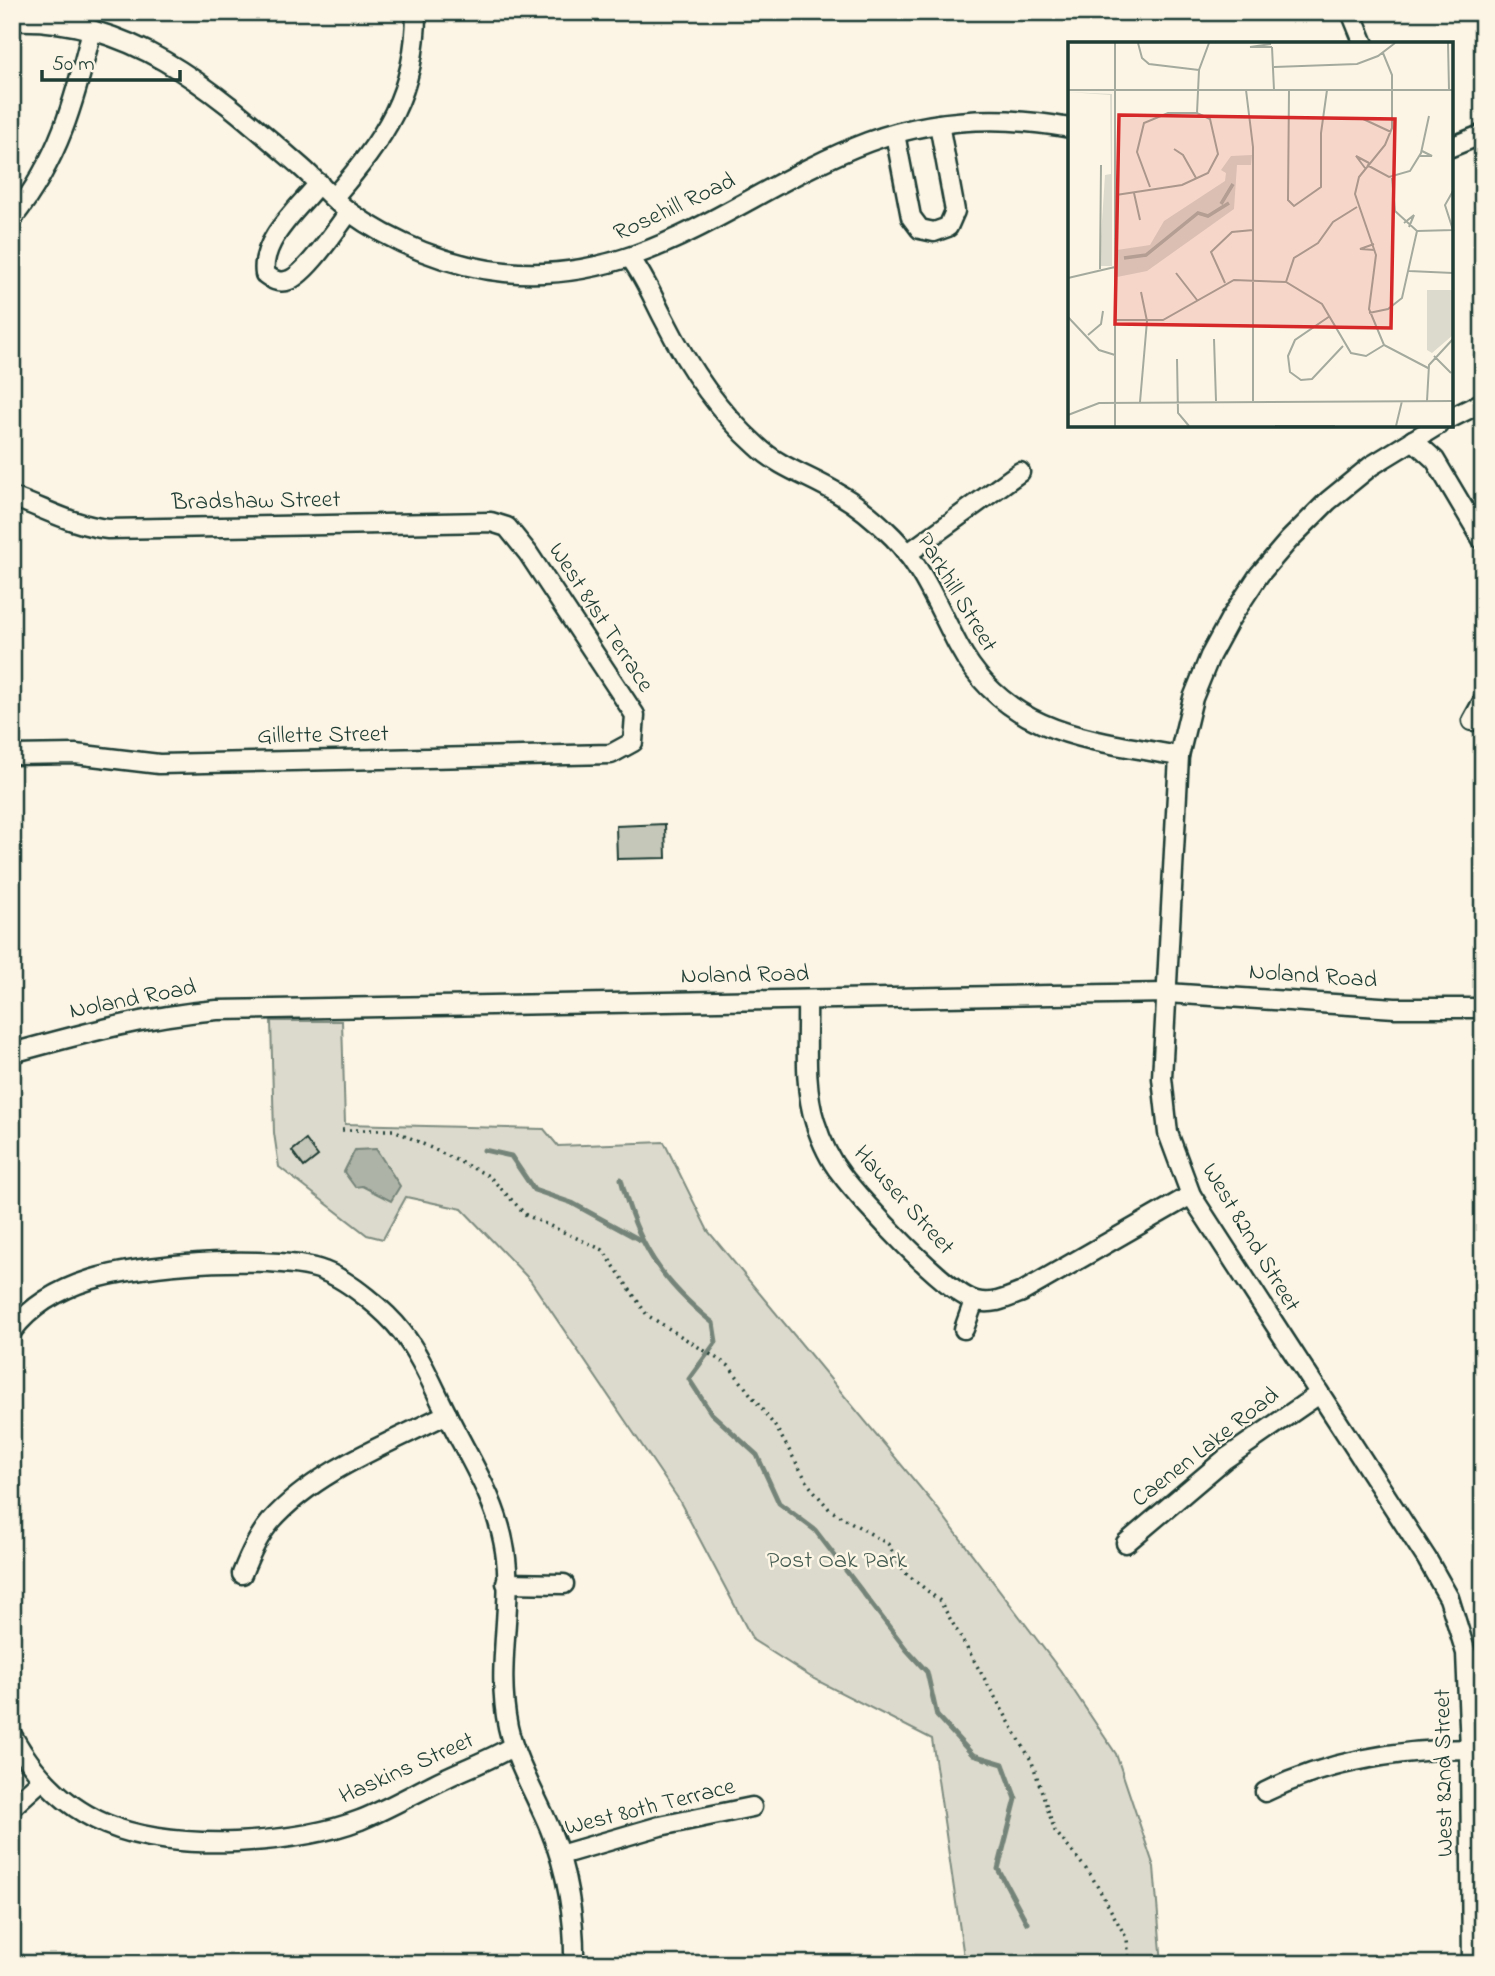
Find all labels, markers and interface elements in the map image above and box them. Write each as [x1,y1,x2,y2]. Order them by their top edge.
scale bar [42,38,180,82]
inset map [1068,42,1453,427]
text: 50 m [52,50,95,80]
street label: Rosehill Road [608,164,742,251]
street label: Bradshaw Street [170,483,341,521]
street label: Parkhill Street [907,527,1005,659]
street label: West 81st Terrace [538,536,662,700]
street label: Gillette Street [257,717,389,755]
street label: Noland Road [1248,955,1379,999]
street label: Noland Road [680,957,810,995]
street label: Noland Road [67,970,200,1029]
street label: Hauser Street [844,1138,962,1264]
street label: West 82nd Street [1192,1157,1308,1319]
street label: Caenen Lake Road [1125,1379,1288,1517]
park label: Post Oak Park [767,1544,907,1579]
street label: West 82nd Street [1426,1689,1464,1857]
street label: Haskins Street [334,1724,480,1814]
street label: West 80th Terrace [561,1770,739,1846]

